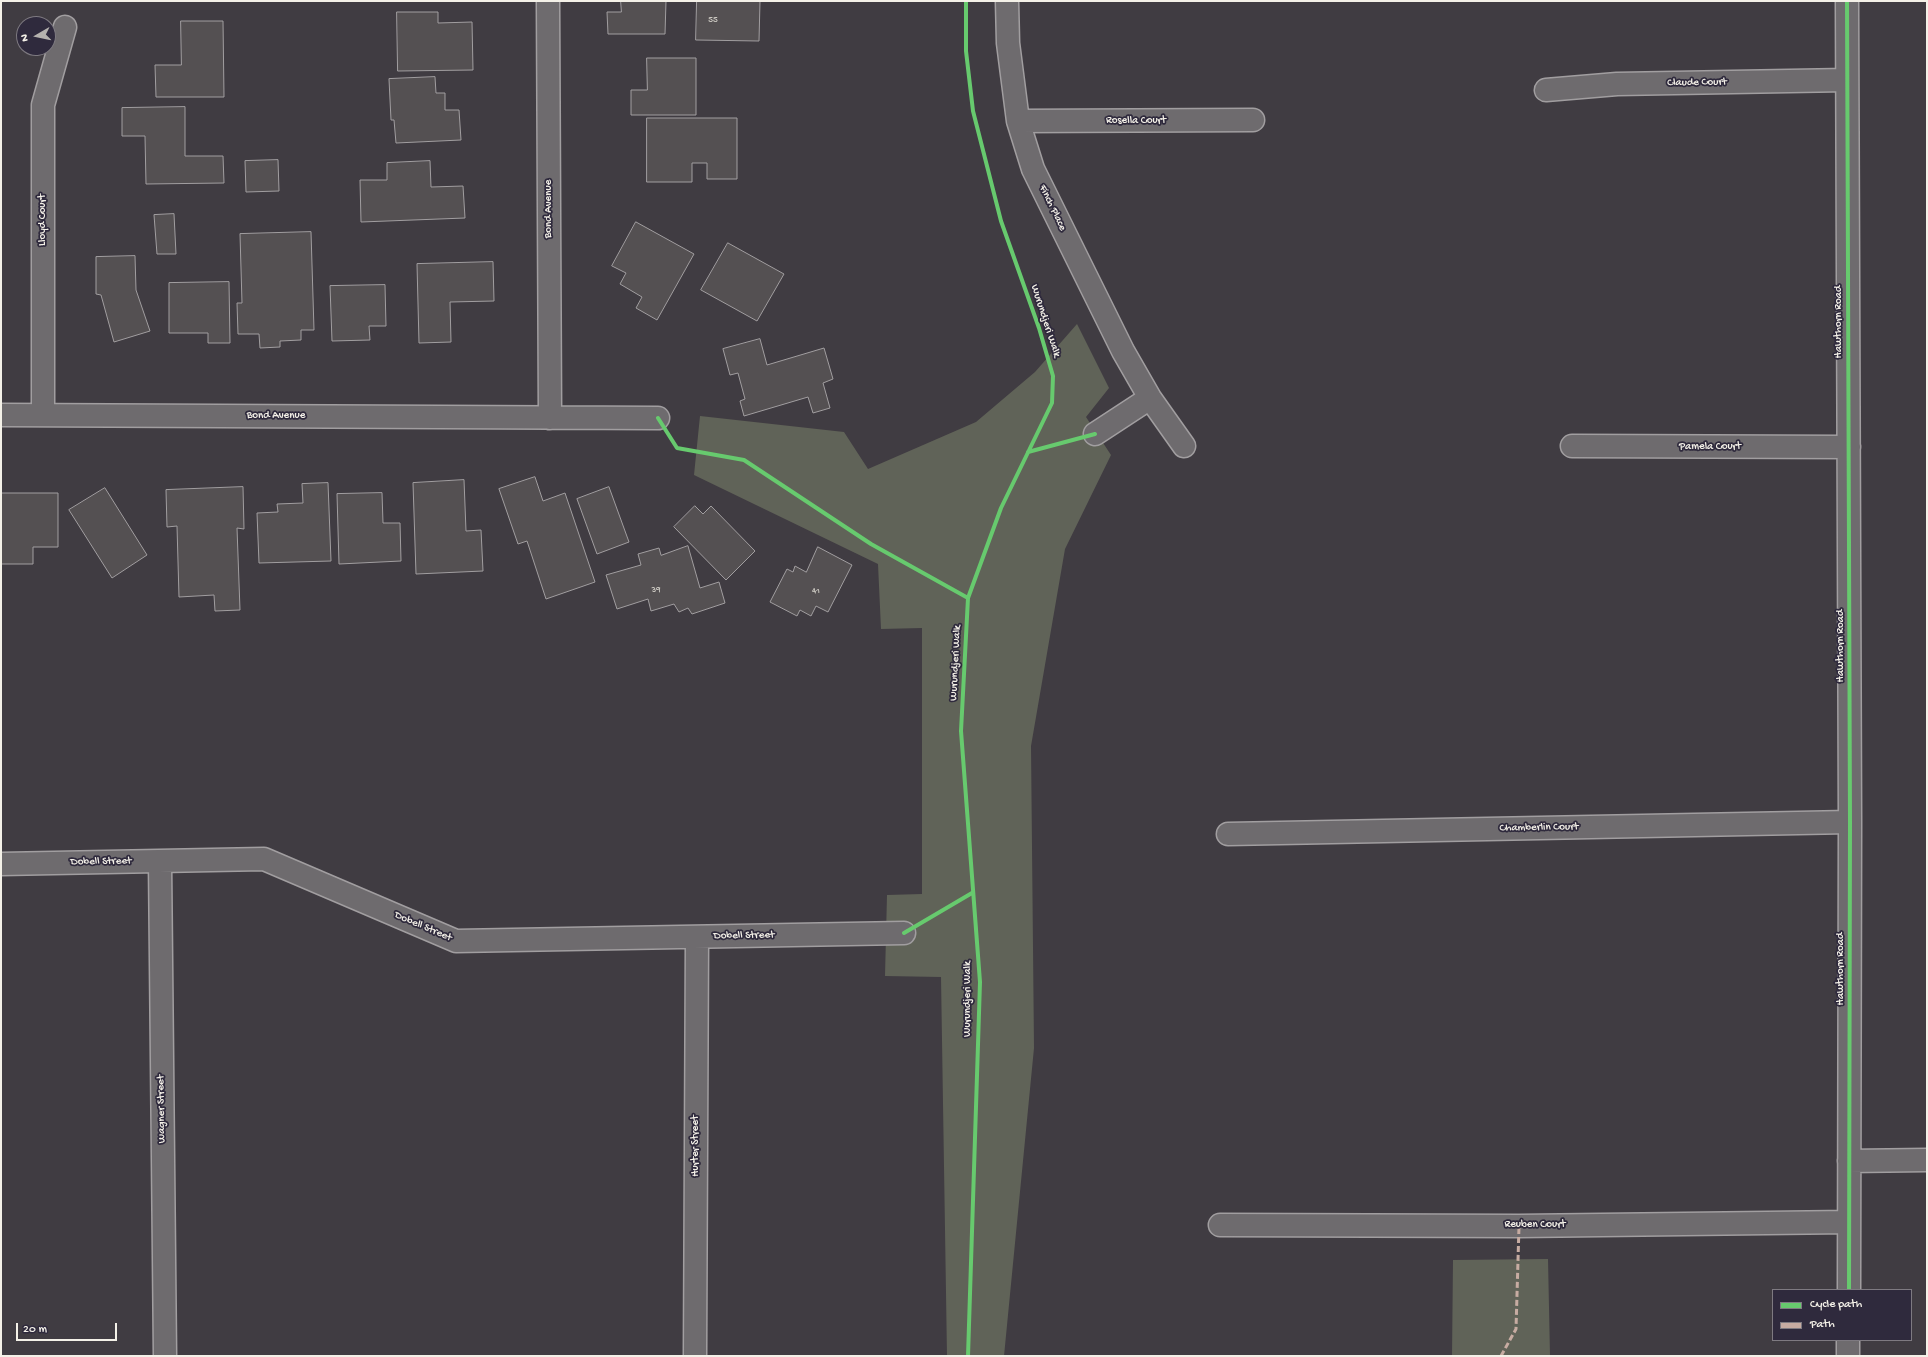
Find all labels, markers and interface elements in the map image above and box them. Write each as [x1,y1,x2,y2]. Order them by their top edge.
north arrow [16,16,56,56]
house number: 55 [708,16,718,26]
text: N [19,33,32,42]
street label: Claude Court [1667,76,1727,90]
street label: Rosella Court [1106,114,1166,128]
street label: Bond Avenue [542,180,556,238]
street label: Finch Place [1035,183,1069,233]
street label: Lloyd Court [36,194,50,246]
street label: Wurundjeri Walk [1027,283,1063,359]
street label: Hawthorn Road [1832,286,1846,358]
street label: Bond Avenue [247,409,305,423]
street label: Pamela Court [1679,440,1741,454]
house number: 39 [651,586,661,596]
house number: 41 [812,587,820,597]
street label: Hawthorn Road [1834,610,1848,682]
street label: Wurundjeri Walk [947,625,965,701]
street label: Chamberlin Court [1499,821,1579,835]
street label: Dobell Street [70,855,132,869]
street label: Dobell Street [392,909,454,945]
street label: Dobell Street [713,929,775,943]
street label: Hawthorn Road [1834,933,1848,1005]
street label: Wurundjeri Walk [961,961,975,1037]
street label: Wagner Street [155,1075,169,1143]
street label: Hurter Street [689,1115,703,1177]
street label: Reuben Court [1504,1218,1566,1232]
legend [1772,1289,1912,1341]
text: Cycle path [1810,1298,1862,1312]
scale bar [18,1315,119,1341]
text: Path [1810,1318,1835,1332]
text: 20 m [23,1323,47,1337]

